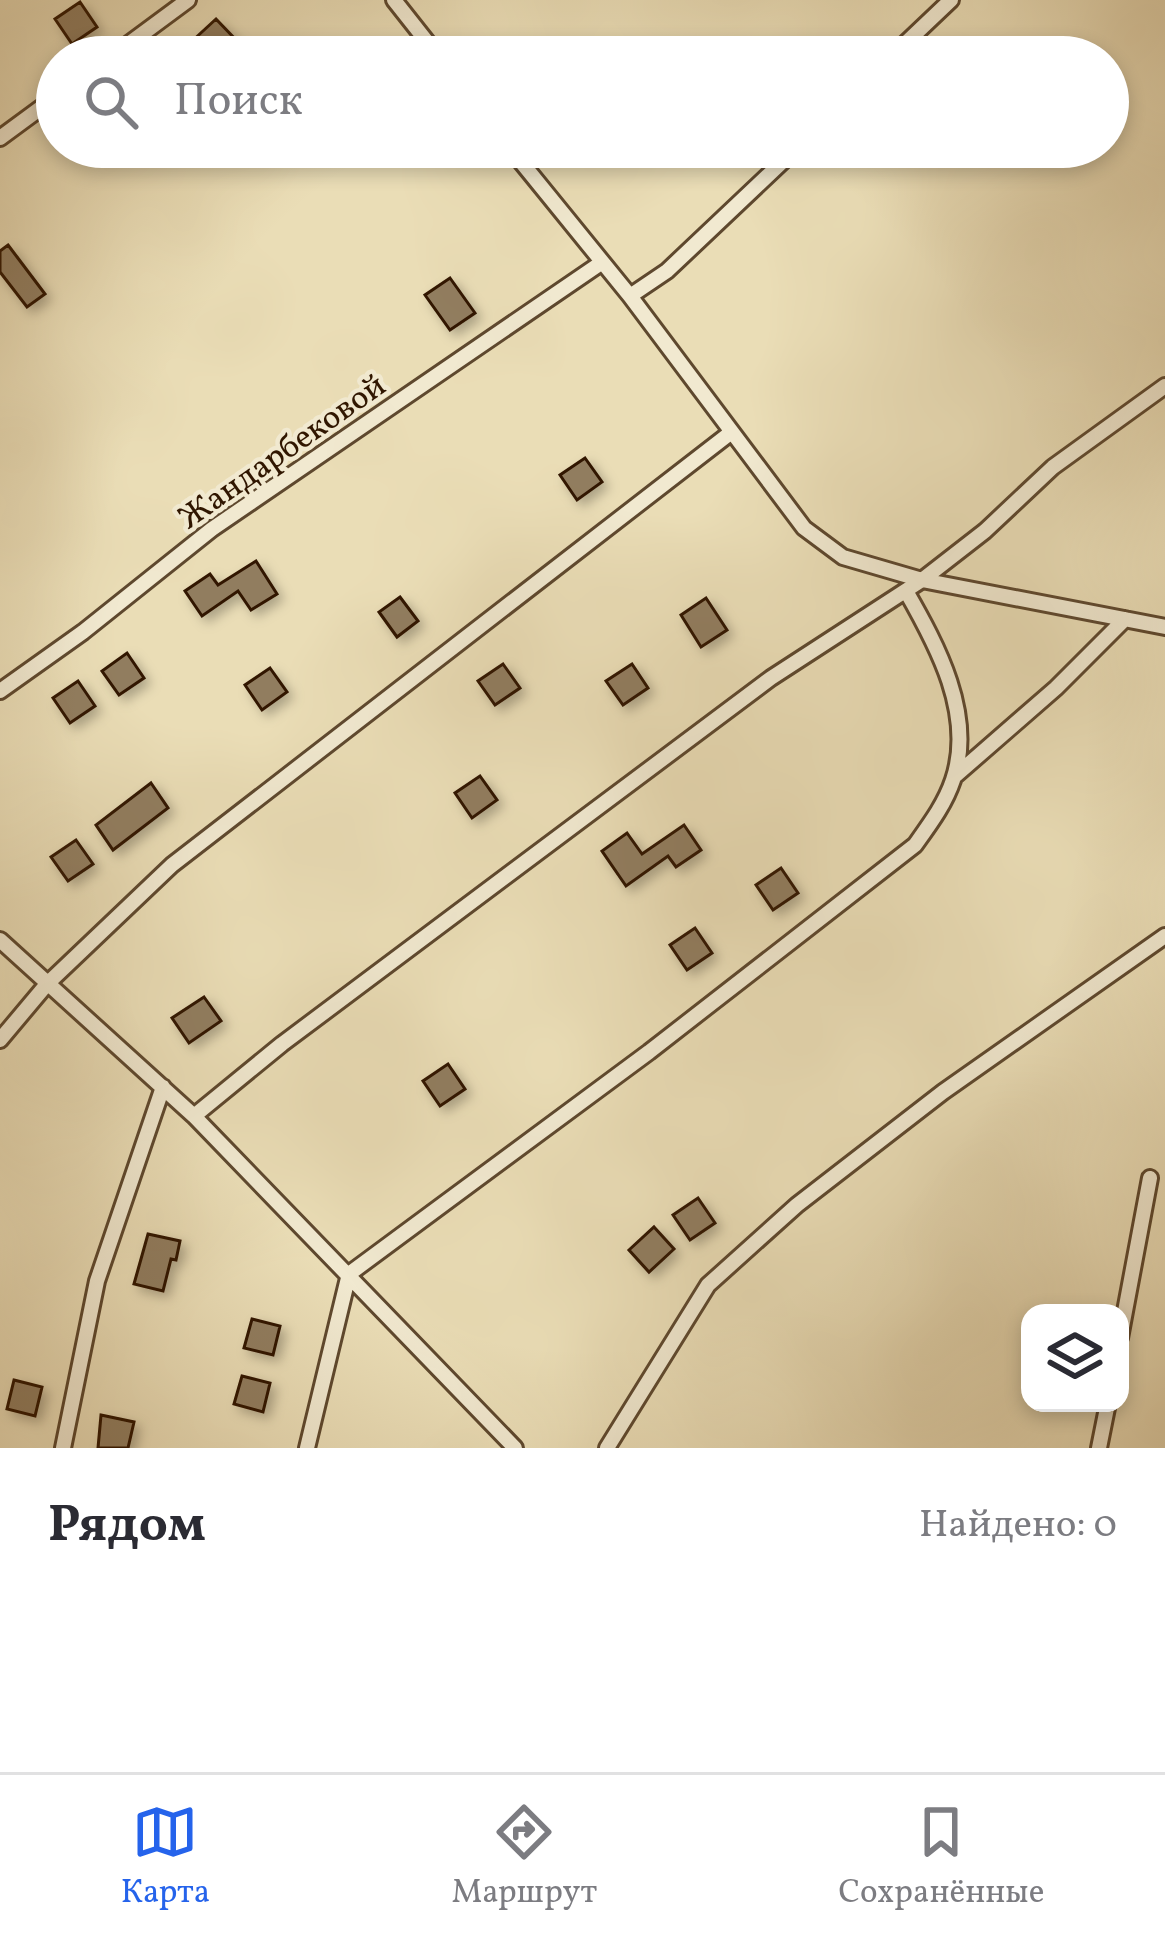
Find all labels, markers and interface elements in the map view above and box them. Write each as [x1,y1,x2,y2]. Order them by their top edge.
search box [36,36,1129,168]
icon: search [78,69,144,135]
text: Поиск [174,71,303,134]
street label: Жандарбековой [170,365,396,542]
map controls [1021,1304,1129,1412]
button: layers [1021,1304,1129,1412]
text: Рядом [48,1491,206,1562]
text: Найдено: 0 [919,1499,1117,1553]
tab: Карта [121,1799,210,1917]
tab: Маршрут [452,1799,597,1917]
tab: Сохранённые [838,1799,1044,1917]

